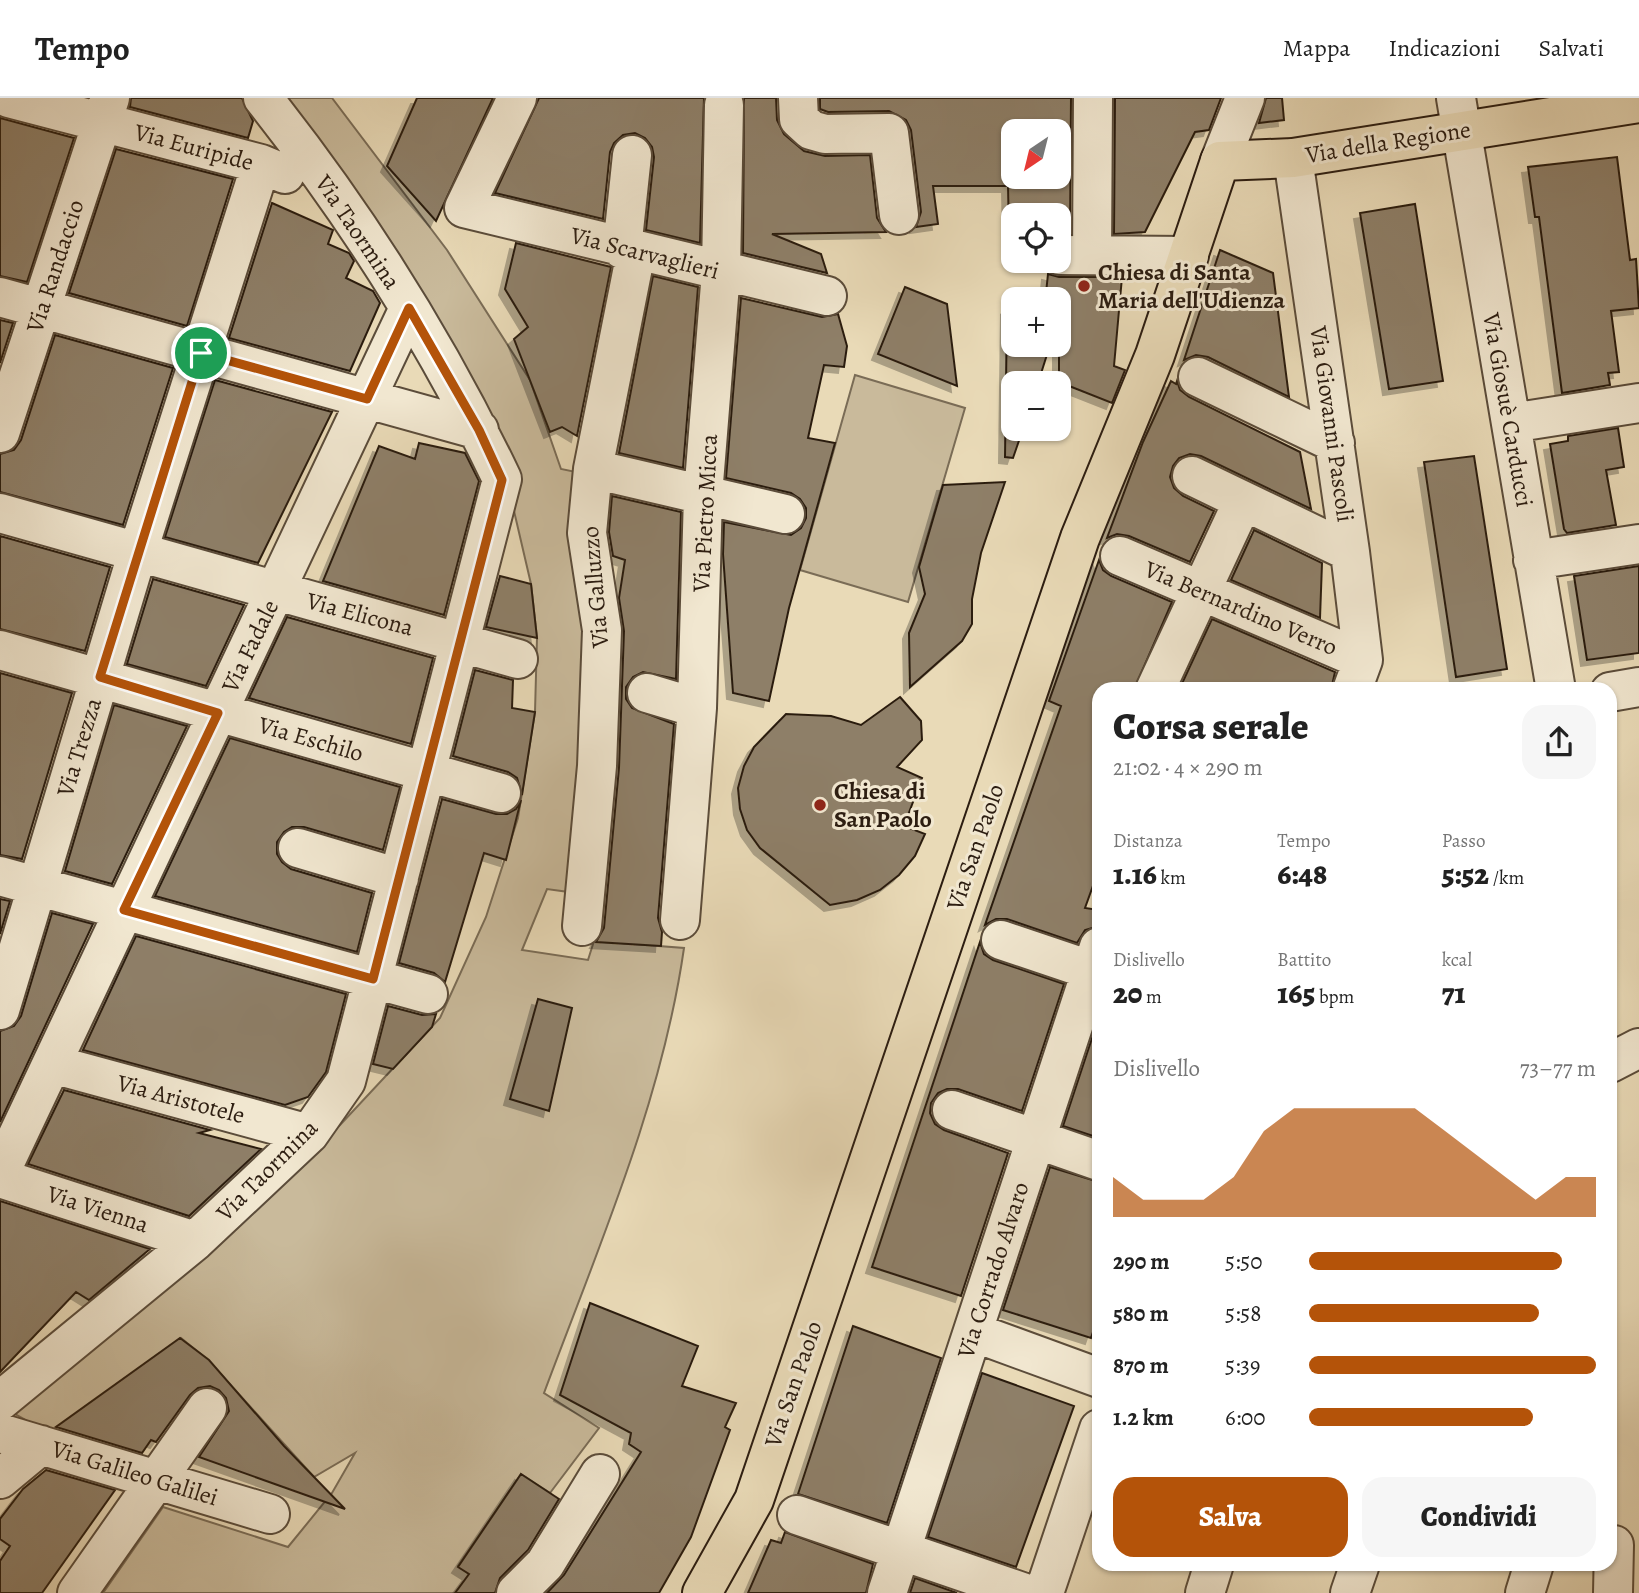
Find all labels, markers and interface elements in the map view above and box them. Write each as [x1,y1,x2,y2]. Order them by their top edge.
text: Tempo [35,26,130,71]
text: Mappa [1283,32,1351,64]
text: Indicazioni [1389,32,1501,64]
text: Salvati [1539,32,1604,64]
street label: Via della Regione [1302,113,1473,171]
street label: Via Euripide [130,115,257,178]
north arrow [1001,119,1071,189]
map controls [1001,119,1071,441]
street label: Via Taormina [307,168,409,296]
street label: Via Randaccio [18,196,92,337]
button: locate [1001,203,1071,273]
street label: Via Scarvaglieri [566,219,723,287]
place label: Chiesa di Santa Maria dell'Udienza [1098,256,1286,316]
marker: Chiesa di Santa Maria dell'Udienza [1076,278,1092,294]
button: + [1001,287,1071,357]
street label: Via Giosuè Carducci [1475,309,1541,510]
pin [171,323,231,383]
street label: Via Giovanni Pascoli [1302,323,1362,524]
icon: arrive [182,334,220,372]
button: − [1001,371,1071,441]
street label: Via Pietro Micca [685,432,725,594]
street label: Via Galluzzo [574,525,616,650]
street label: Via Bernardino Verro [1139,552,1343,663]
street label: Via Elicona [302,584,418,644]
street label: Via Fadale [213,594,286,699]
street label: Via Trezza [49,693,109,801]
text: Corsa serale [1113,700,1309,752]
button: share [1522,705,1596,779]
street label: Via Eschilo [254,708,367,769]
text: 21:02 · 4 × 290 m [1113,752,1263,783]
place label: Chiesa di San Paolo [834,775,932,835]
street label: Via San Paolo [938,780,1012,915]
marker: Chiesa di San Paolo [812,797,828,813]
text: Distanza [1113,828,1182,854]
text: Tempo [1277,828,1330,854]
text: Passo [1442,828,1485,854]
text: 1.16 [1113,854,1157,894]
text: 6:48 [1277,854,1327,894]
text: 5:52 [1442,854,1489,894]
text: km [1157,865,1186,891]
text: /km [1489,865,1524,891]
text: Dislivello [1113,947,1185,973]
text: Battito [1277,947,1331,973]
text: kcal [1442,947,1472,973]
text: 20 [1113,973,1142,1013]
text: 165 [1277,973,1315,1013]
text: 71 [1442,973,1466,1013]
text: m [1142,984,1162,1010]
text: bpm [1315,984,1354,1010]
text: Dislivello [1113,1053,1200,1084]
text: 73–77 m [1520,1053,1596,1084]
street label: Via Aristotele [113,1066,248,1131]
street label: Via Taormina [208,1112,325,1229]
street label: Via Vienna [42,1177,154,1241]
street label: Via Corrado Alvaro [949,1178,1037,1363]
text: 290 m [1113,1246,1170,1277]
text: 5:50 [1225,1246,1263,1277]
text: 580 m [1113,1298,1169,1329]
text: 5:58 [1225,1298,1261,1329]
street label: Via San Paolo [756,1317,830,1452]
text: 870 m [1113,1350,1169,1381]
text: 5:39 [1225,1350,1260,1381]
text: 1.2 km [1113,1402,1174,1433]
text: 6:00 [1225,1402,1266,1433]
street label: Via Galileo Galilei [47,1432,222,1513]
button: Salva [1113,1477,1348,1557]
button: Condividi [1362,1477,1596,1557]

